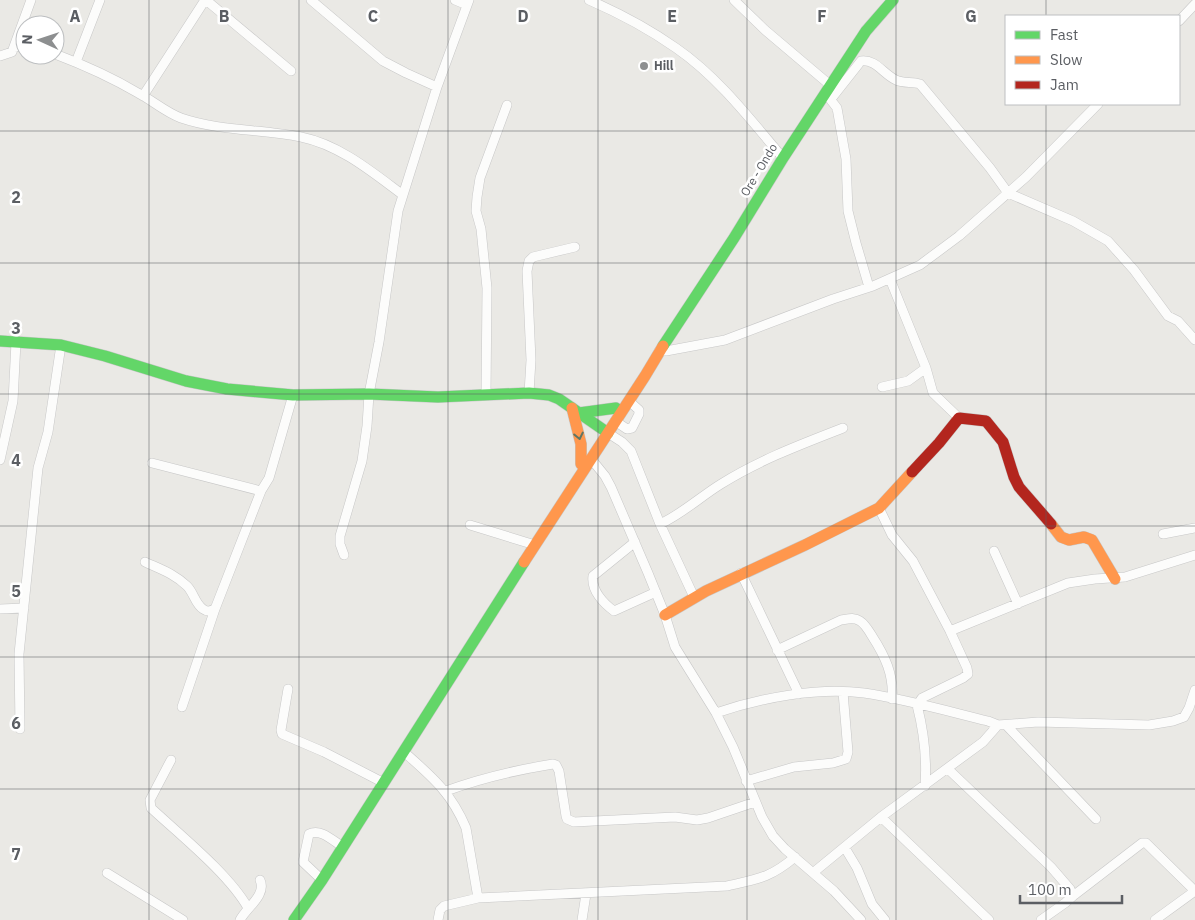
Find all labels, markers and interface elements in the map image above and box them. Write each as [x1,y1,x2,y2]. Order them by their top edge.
text: A [70,6,81,26]
text: B [219,6,230,26]
text: C [368,6,378,26]
text: D [517,6,529,26]
text: E [667,6,677,26]
text: F [817,6,827,26]
text: G [965,6,977,26]
north arrow [15,15,65,65]
legend [1005,15,1180,105]
text: Fast [1050,25,1078,44]
text: N [18,34,36,45]
text: Slow [1050,50,1083,69]
place label: Hill [654,58,674,73]
marker: Hill [638,60,650,72]
text: Jam [1050,75,1079,94]
street label: Ore - Ondo [737,140,780,199]
text: 2 [11,187,21,207]
text: 3 [11,318,21,338]
one-way arrow [573,431,584,440]
text: 4 [11,450,21,470]
text: 5 [11,581,21,601]
text: 6 [11,713,21,733]
text: 7 [11,844,21,864]
scale bar [1020,872,1122,904]
text: 100 m [1028,880,1072,899]

